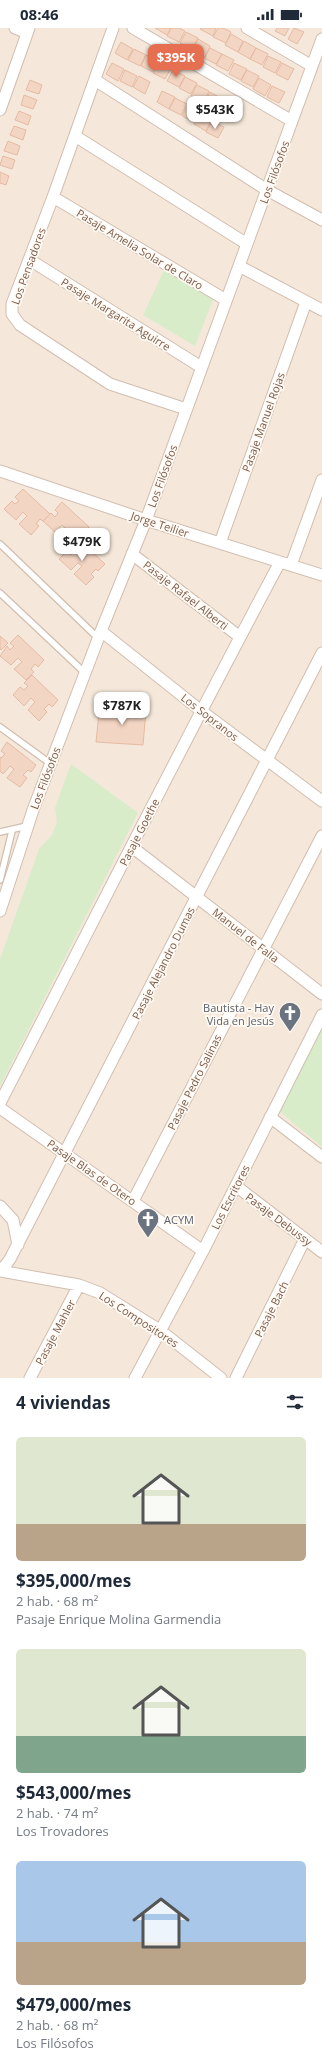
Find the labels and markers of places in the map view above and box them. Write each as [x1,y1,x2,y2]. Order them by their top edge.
pin: $395K [148,44,204,78]
pin: $543K [187,96,243,130]
pin: $479K [54,528,110,562]
pin: $787K [94,692,150,726]
place label: Bautista - Hay Vida en Jesús [203,1000,274,1028]
church icon: Bautista - Hay Vida en Jesús [277,1000,303,1033]
church icon: ACYM [135,1206,161,1239]
place label: ACYM [164,1212,194,1227]

